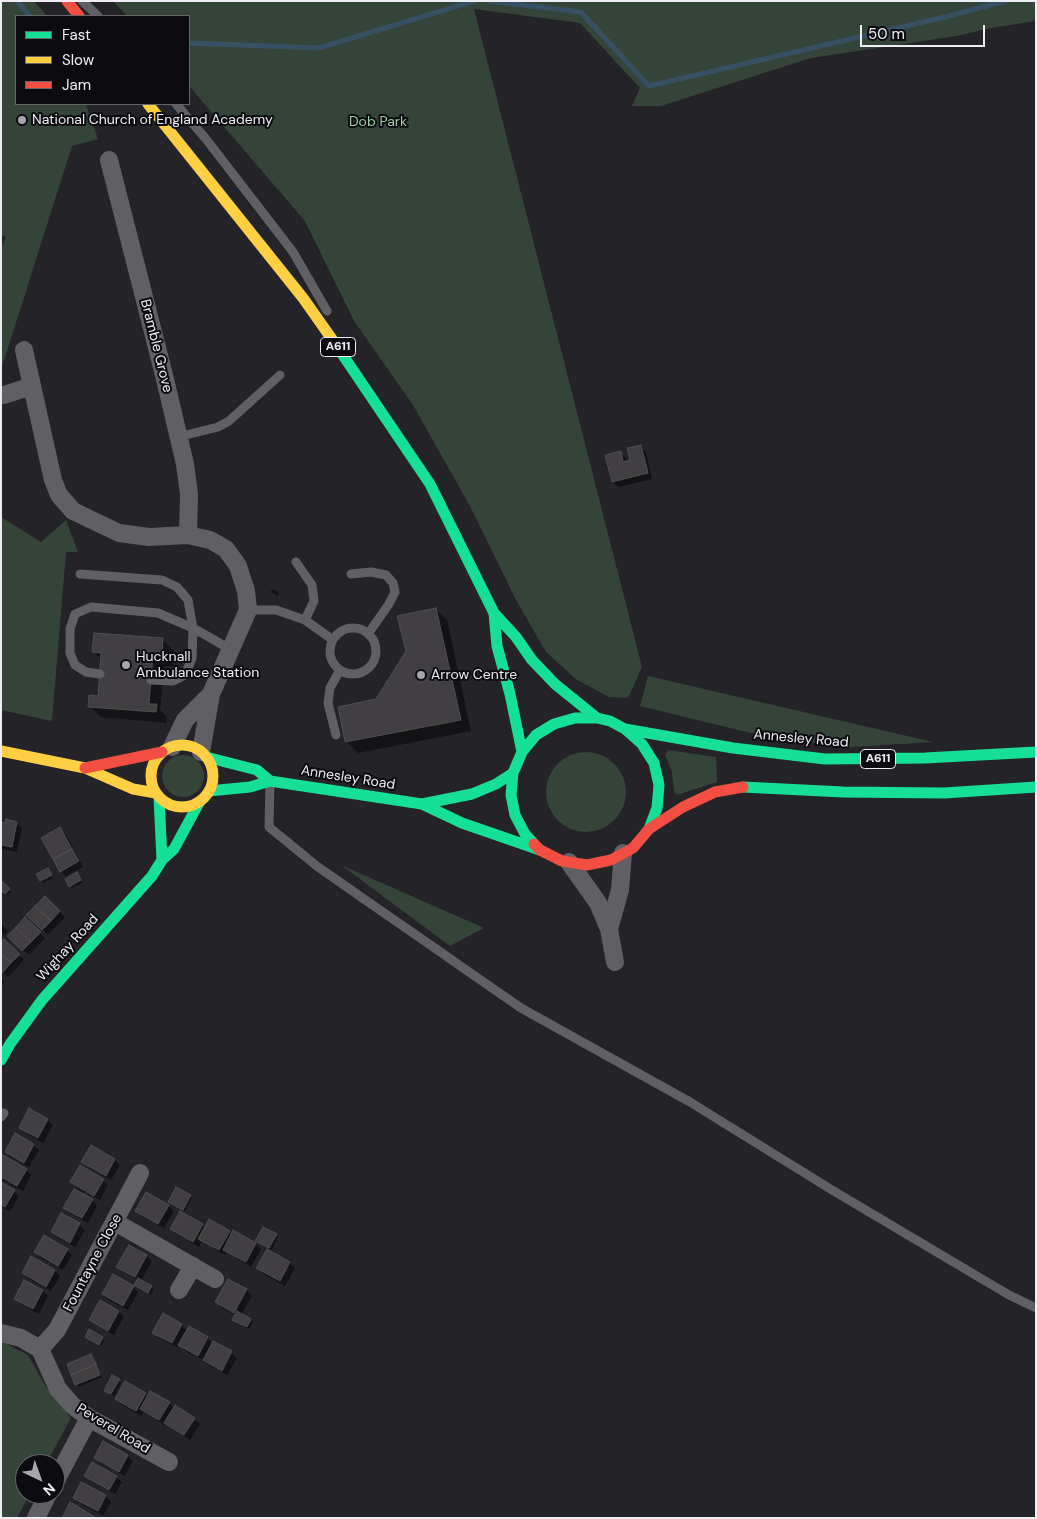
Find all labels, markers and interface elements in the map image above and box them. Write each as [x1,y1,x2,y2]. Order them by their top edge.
legend [15,15,190,105]
scale bar [862,15,987,47]
text: 50 m [868,24,905,44]
text: Fast [62,25,91,45]
text: Slow [62,50,94,70]
text: Jam [62,75,91,95]
place label: National Church of England Academy [32,112,273,128]
marker: National Church of England Academy [16,114,28,126]
park label: Dob Park [349,114,407,130]
street label: Bramble Grove [136,298,176,394]
road number: A611 [320,338,356,357]
place label: Hucknall Ambulance Station [136,649,259,682]
marker: Hucknall Ambulance Station [120,659,132,671]
place label: Arrow Centre [431,667,517,683]
marker: Arrow Centre [415,669,427,681]
street label: Annesley Road [753,726,849,752]
road number: A611 [860,750,896,769]
street label: Annesley Road [300,762,396,794]
street label: Wighay Road [34,911,102,985]
street label: Fountayne Close [60,1211,126,1315]
street label: Peverel Road [73,1401,153,1457]
north arrow [15,1454,65,1504]
text: N [40,1479,59,1500]

